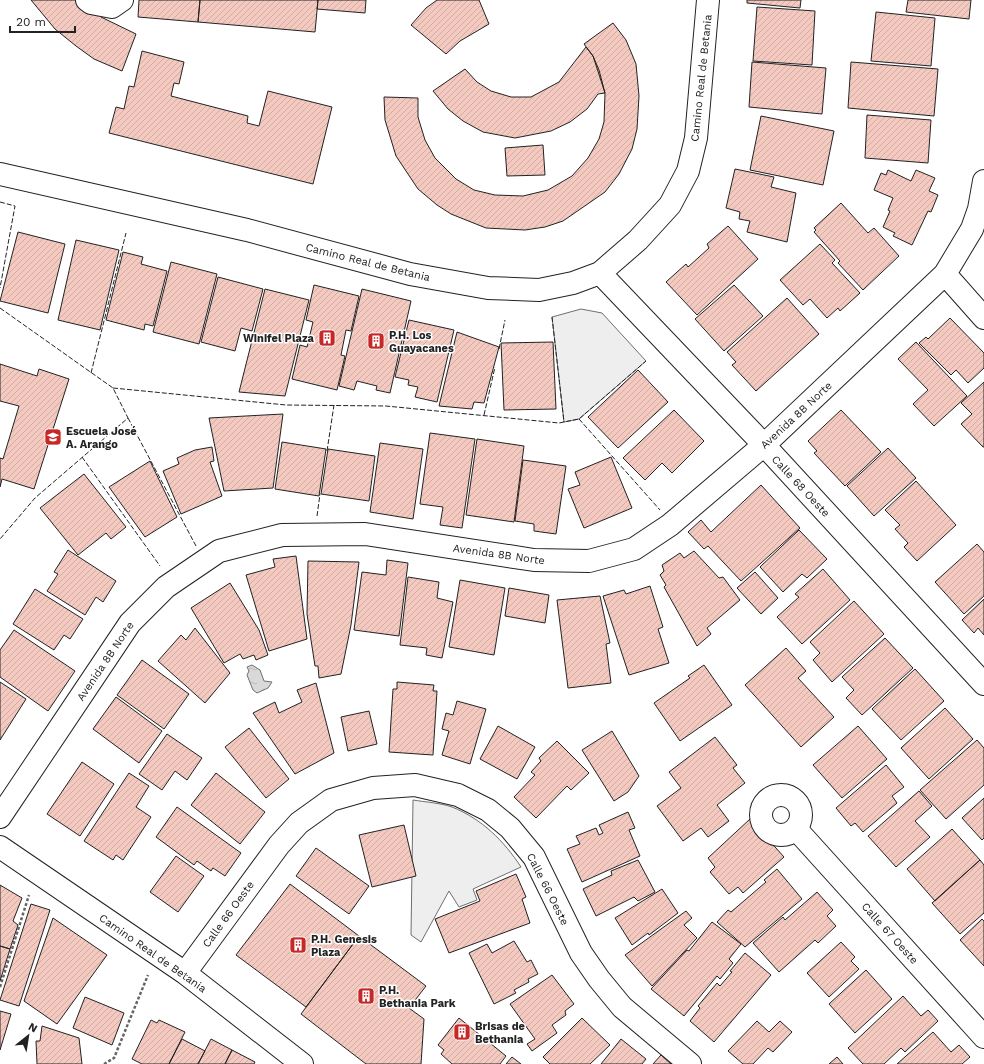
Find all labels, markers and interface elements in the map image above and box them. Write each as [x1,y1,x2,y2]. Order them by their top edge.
scale bar [10,8,75,34]
street label: Camino Real de Betania [688,14,715,142]
text: 20 m [16,15,46,29]
street label: Camino Real de Betania [304,241,432,284]
building icon: Winifel Plaza [317,328,337,348]
place label: P.H. Los Guayacanes [389,329,454,355]
building icon: P.H. Los Guayacanes [366,331,386,351]
place label: Winifel Plaza [243,332,315,345]
street label: Avenida 8B Norte [758,379,835,452]
place label: Escuela José A. Arango [66,425,137,451]
school or university icon: Escuela José A. Arango [43,427,63,447]
street label: Calle 68 Oeste [769,453,832,520]
street label: Avenida 8B Norte [452,542,546,567]
street label: Avenida 8B Norte [74,619,137,703]
street label: Calle 66 Oeste [524,851,571,927]
street label: Calle 66 Oeste [200,878,257,950]
street label: Calle 67 Oeste [859,900,921,967]
street label: Camino Real de Betania [97,911,209,995]
place label: P.H. Genesis Plaza [311,933,377,959]
building icon: P.H. Genesis Plaza [288,935,308,955]
place label: P.H. Bethania Park [379,984,456,1010]
building icon: P.H. Bethania Park [356,986,376,1006]
north arrow [8,1016,48,1056]
text: N [26,1020,40,1035]
place label: Brisas de Bethania [475,1020,525,1046]
building icon: Brisas de Bethania [452,1022,472,1042]

